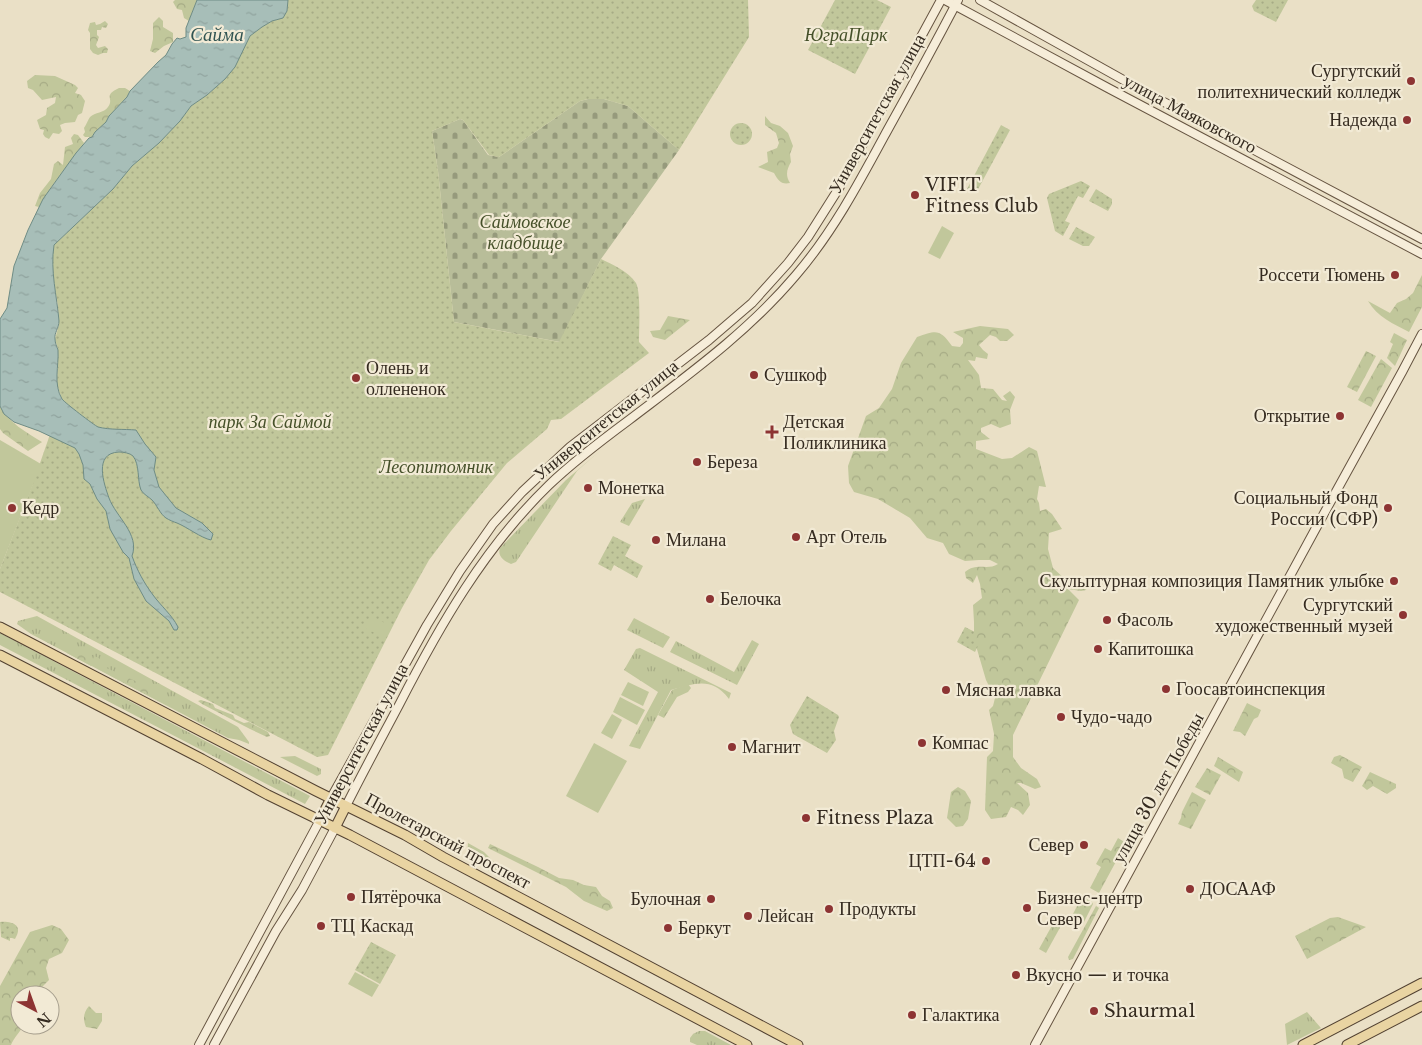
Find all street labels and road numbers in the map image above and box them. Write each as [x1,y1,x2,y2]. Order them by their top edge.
street label: Университетская улица [824,30,930,198]
street label: улица Маяковского [1120,70,1260,158]
street label: Университетская улица [529,355,683,485]
street label: Университетская улица [309,659,413,829]
street label: улица 30 лет Победы [1107,709,1209,867]
street label: Пролетарский проспект [362,788,535,894]

